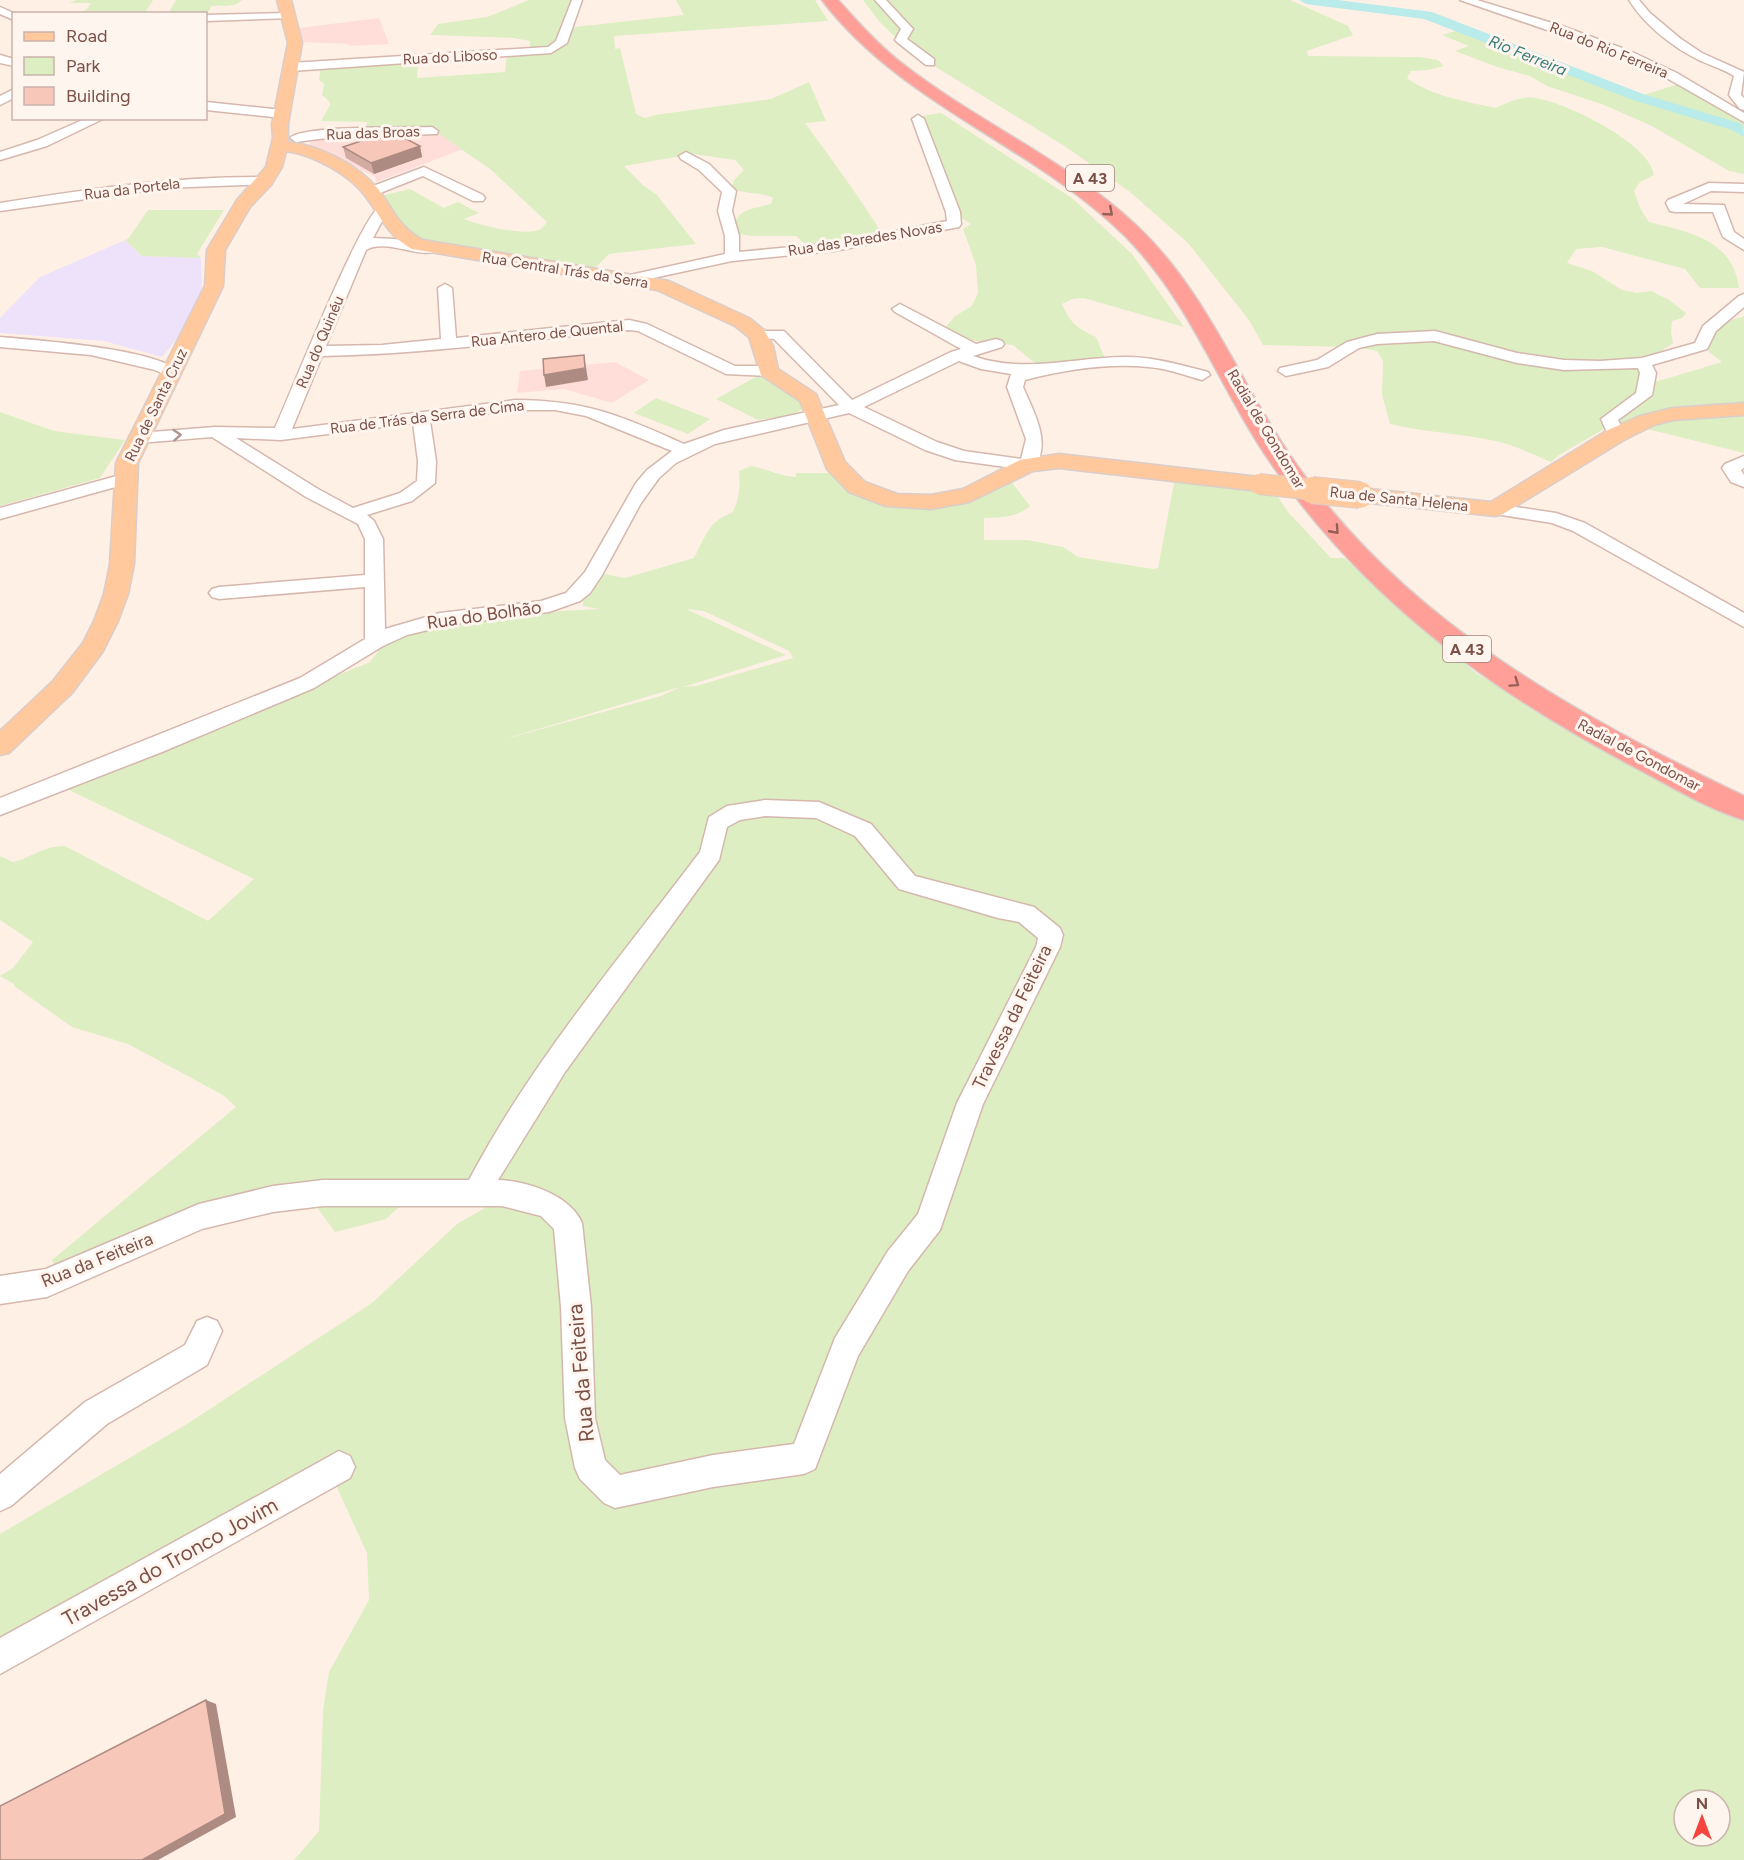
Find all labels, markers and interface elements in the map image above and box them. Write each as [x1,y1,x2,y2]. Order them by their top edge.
legend [12,12,207,120]
street label: Rua do Rio Ferreira [1547,18,1671,82]
text: Road [66,25,107,47]
water label: Rio Ferreira [1486,31,1570,80]
street label: Rua do Liboso [402,46,498,68]
text: Park [66,55,101,77]
text: Building [66,85,131,107]
street label: Rua das Broas [326,122,420,144]
road number: A 43 [1066,165,1114,191]
street label: Rua da Portela [83,174,181,204]
one-way arrow [1102,204,1113,215]
street label: Rua das Paredes Novas [787,218,943,260]
street label: Rua Central Trás da Serra [481,248,649,292]
street label: Rua do Quinéu [292,293,348,391]
street label: Rua Antero de Quental [470,317,624,351]
street label: Rua de Santa Cruz [121,345,191,465]
street label: Radial de Gondomar [1223,366,1309,492]
street label: Rua de Trás da Serra de Cima [329,396,525,438]
one-way arrow [173,428,182,441]
street label: Rua de Santa Helena [1329,483,1469,515]
one-way arrow [1328,524,1339,534]
street label: Rua do Bolhão [425,596,543,634]
road number: A 43 [1443,636,1491,662]
one-way arrow [1509,676,1520,687]
street label: Radial de Gondomar [1575,715,1703,795]
street label: Travessa da Feiteira [968,941,1056,1093]
street label: Rua da Feiteira [38,1228,156,1292]
street label: Rua da Feiteira [562,1303,599,1443]
street label: Travessa do Tronco Jovim [58,1492,282,1631]
north arrow [1672,1788,1732,1848]
text: N [1696,1794,1708,1813]

